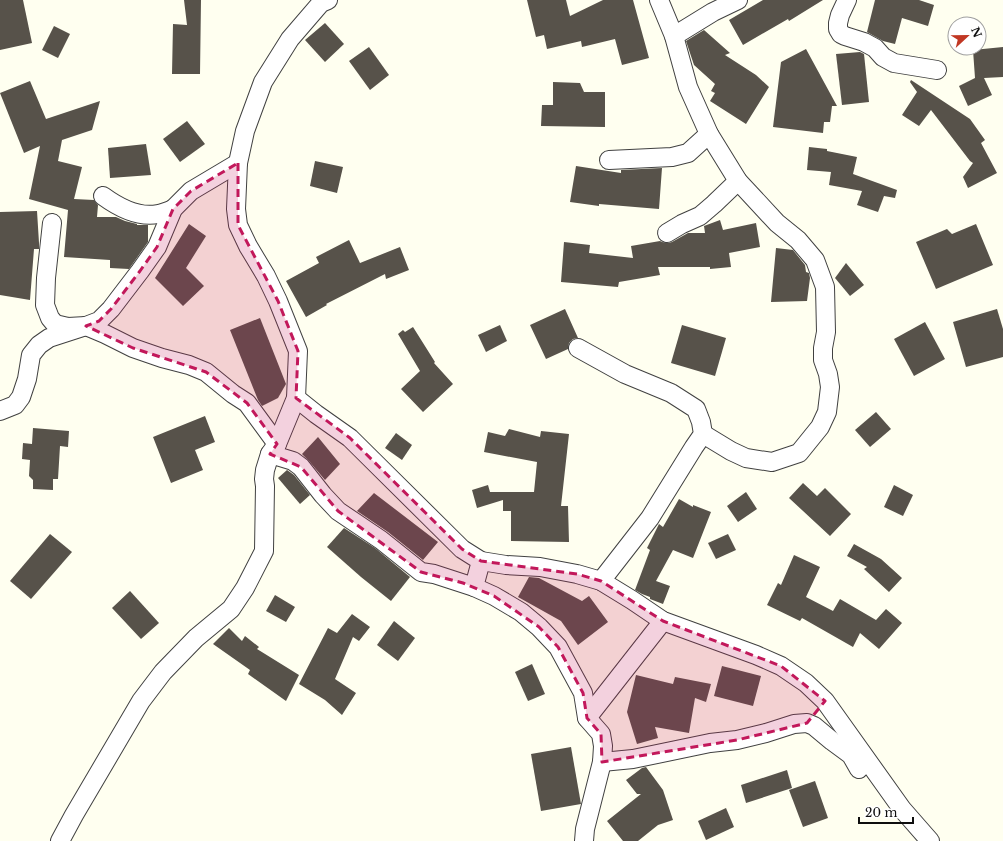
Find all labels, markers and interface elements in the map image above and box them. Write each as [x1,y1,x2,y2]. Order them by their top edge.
north arrow [947,16,987,56]
text: N [968,25,985,40]
scale bar [859,799,913,825]
text: 20 m [865,805,897,820]

